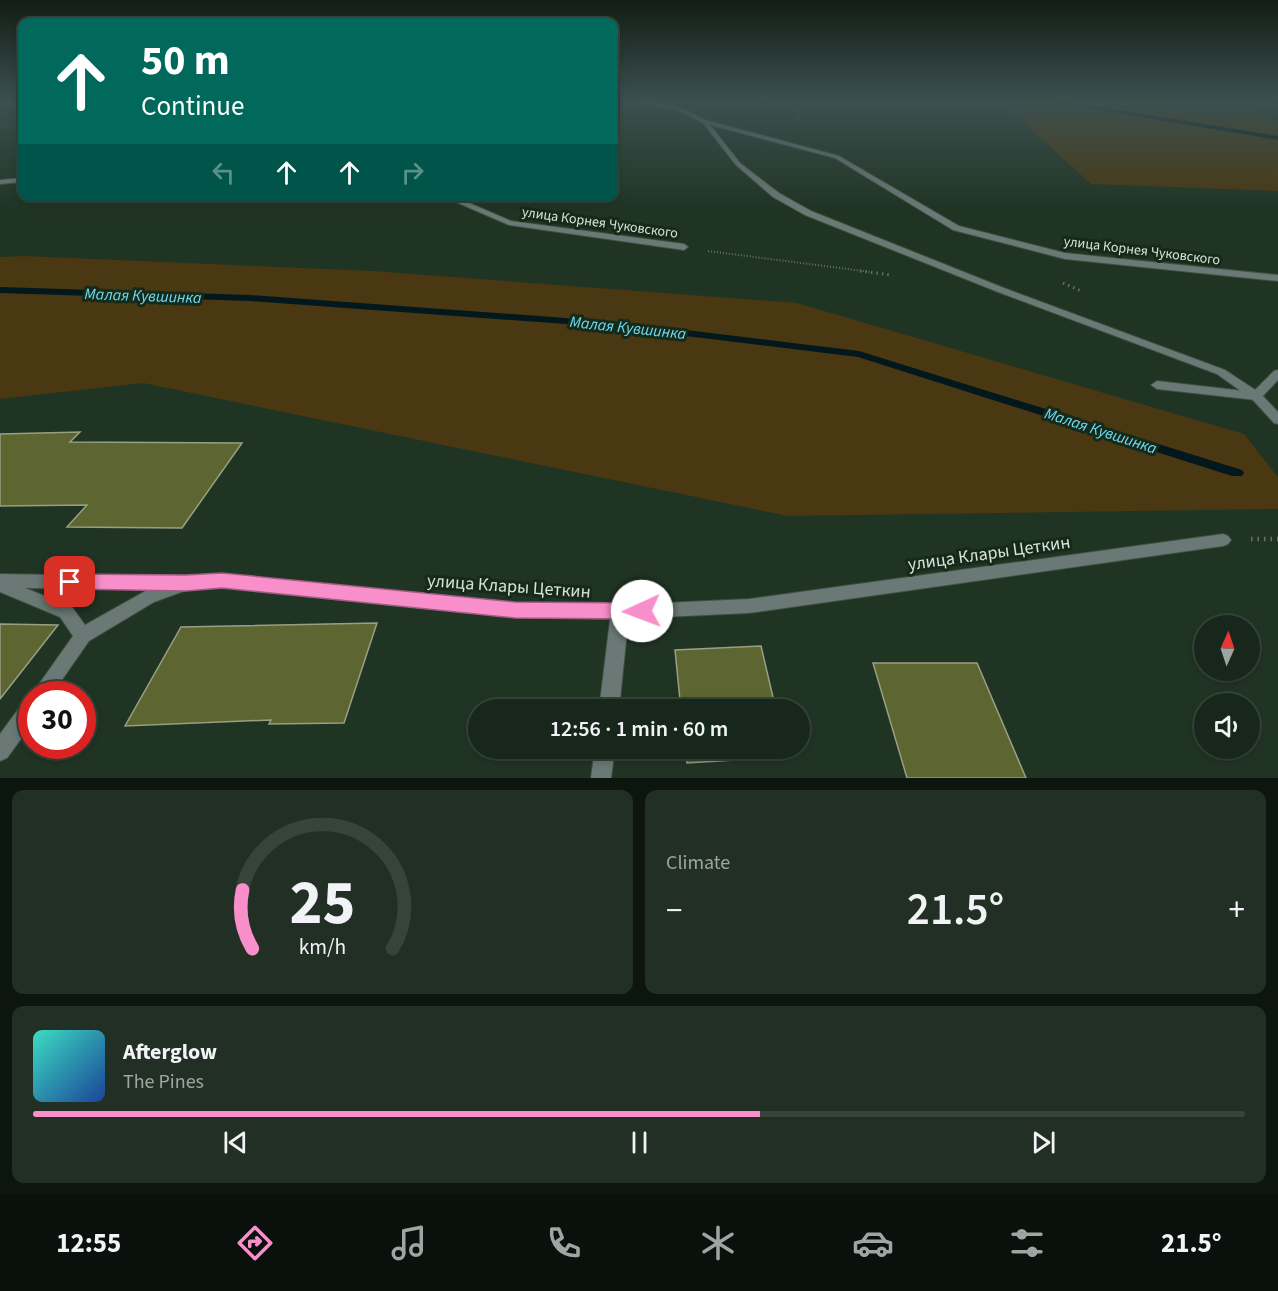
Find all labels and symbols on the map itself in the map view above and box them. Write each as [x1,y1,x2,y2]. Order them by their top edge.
street label: улица Корнея Чуковского [521,202,679,244]
street label: улица Корнея Чуковского [1063,231,1221,271]
water label: Малая Кувшинка [84,283,202,309]
water label: Малая Кувшинка [569,311,688,345]
water label: Малая Кувшинка [1042,402,1160,460]
street label: улица Клары Цеткин [906,530,1072,577]
pin [44,556,95,607]
street label: улица Клары Цеткин [426,568,592,605]
position arrow [610,579,674,643]
north arrow [1194,615,1260,681]
speed limit sign: 30 [18,681,96,759]

